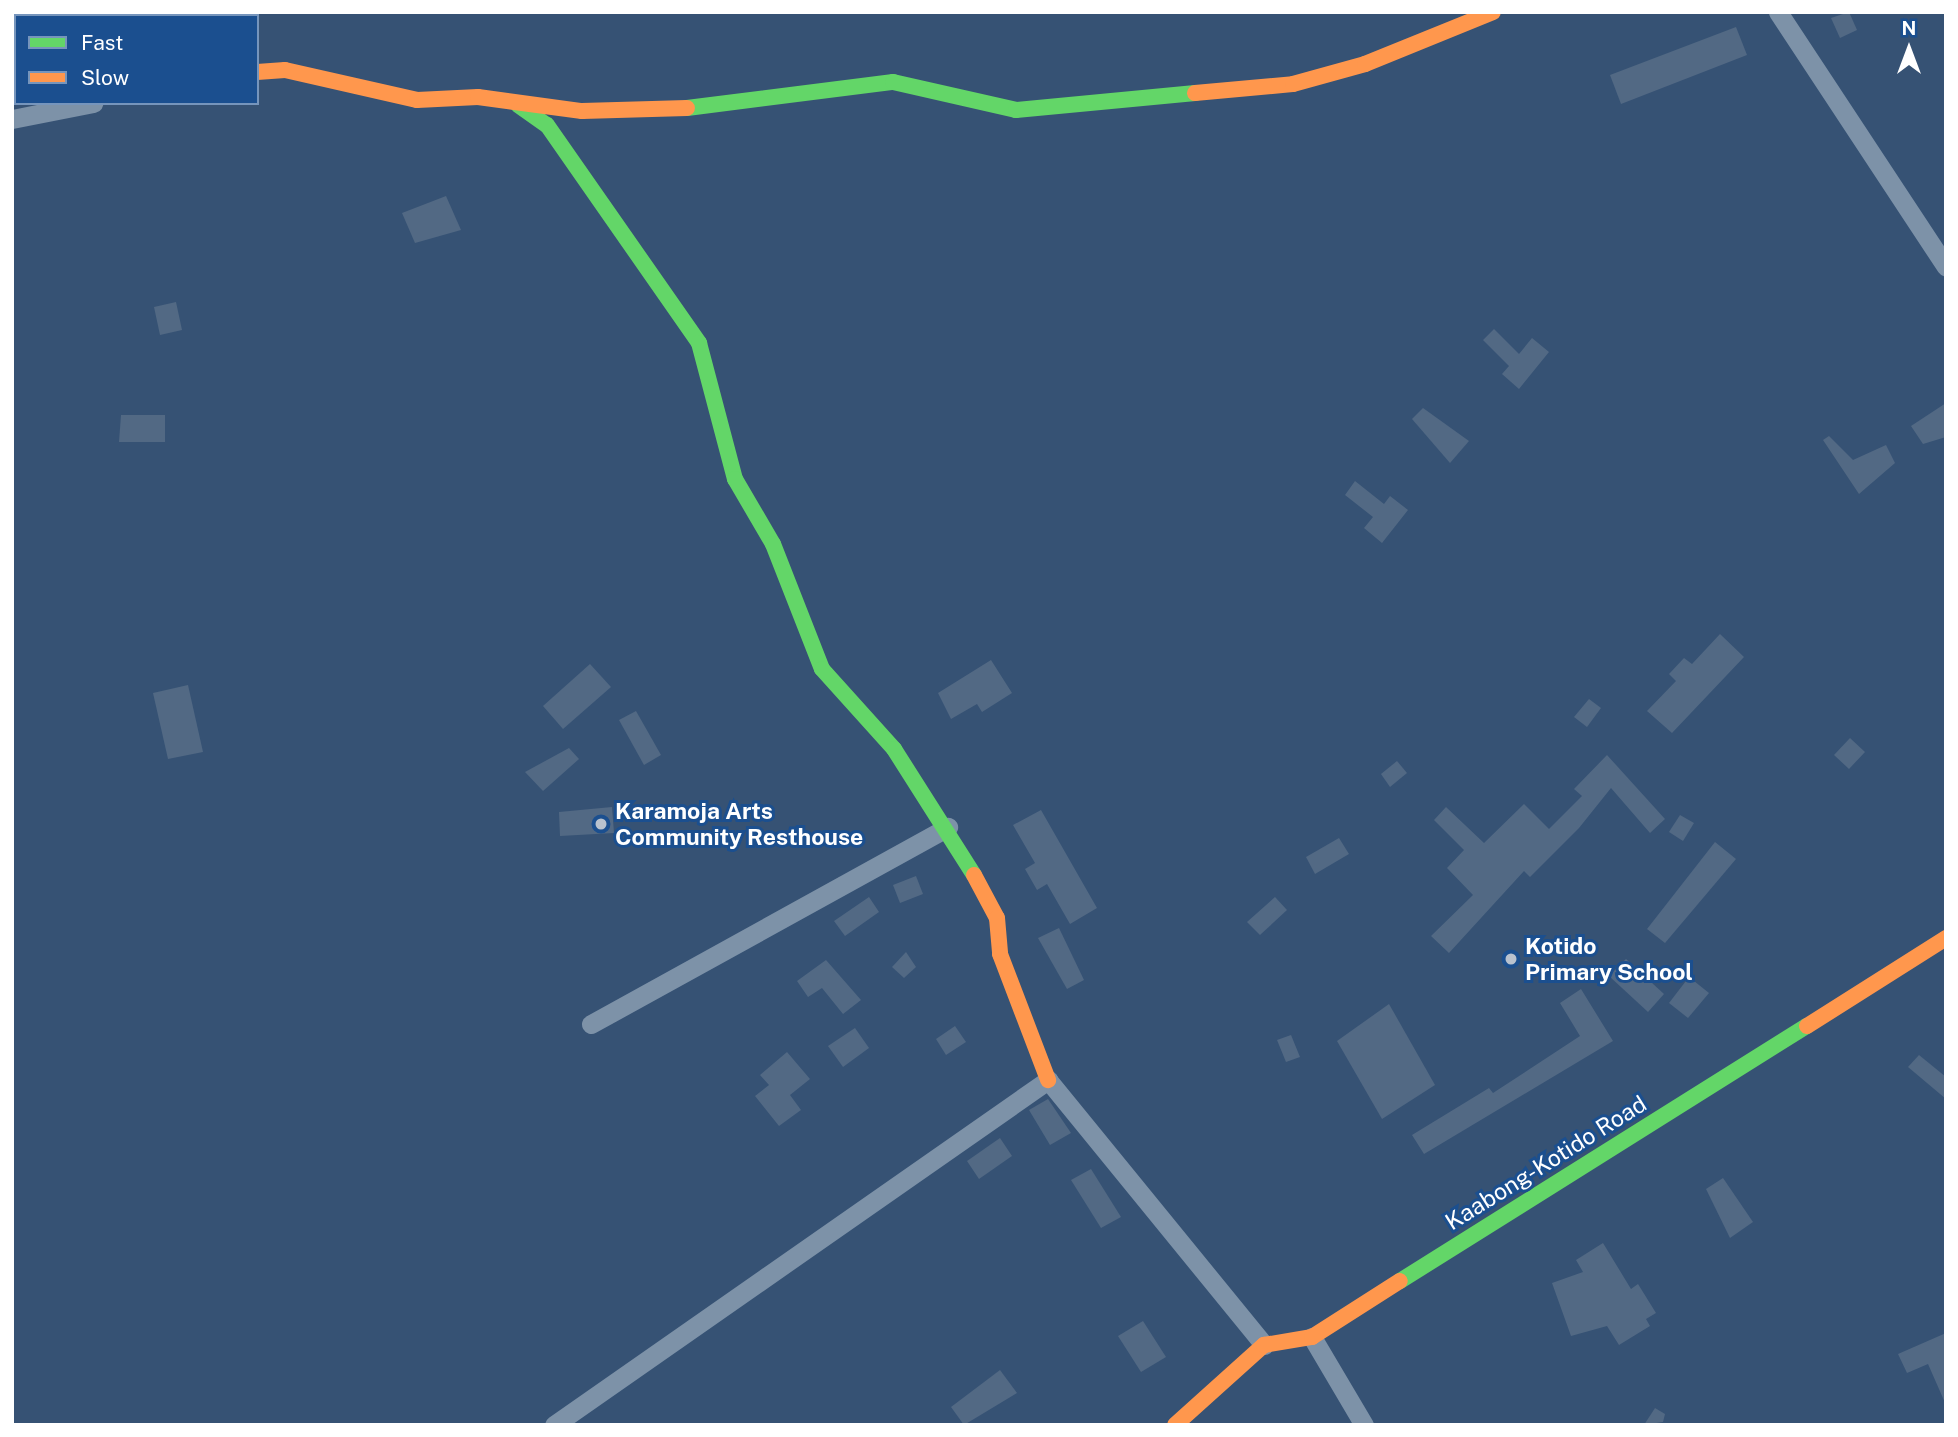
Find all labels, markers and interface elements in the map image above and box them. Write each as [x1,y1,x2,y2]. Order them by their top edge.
legend [14,14,259,105]
north arrow [1874,14,1944,84]
text: N [1902,17,1916,39]
text: Fast [81,30,123,55]
text: Slow [81,65,129,90]
place label: Karamoja Arts Community Resthouse [615,797,864,851]
marker: Karamoja Arts Community Resthouse [593,816,609,832]
place label: Kotido Primary School [1525,932,1693,986]
marker: Kotido Primary School [1503,951,1519,967]
street label: Kaabong-Kotido Road [1440,1090,1652,1236]

